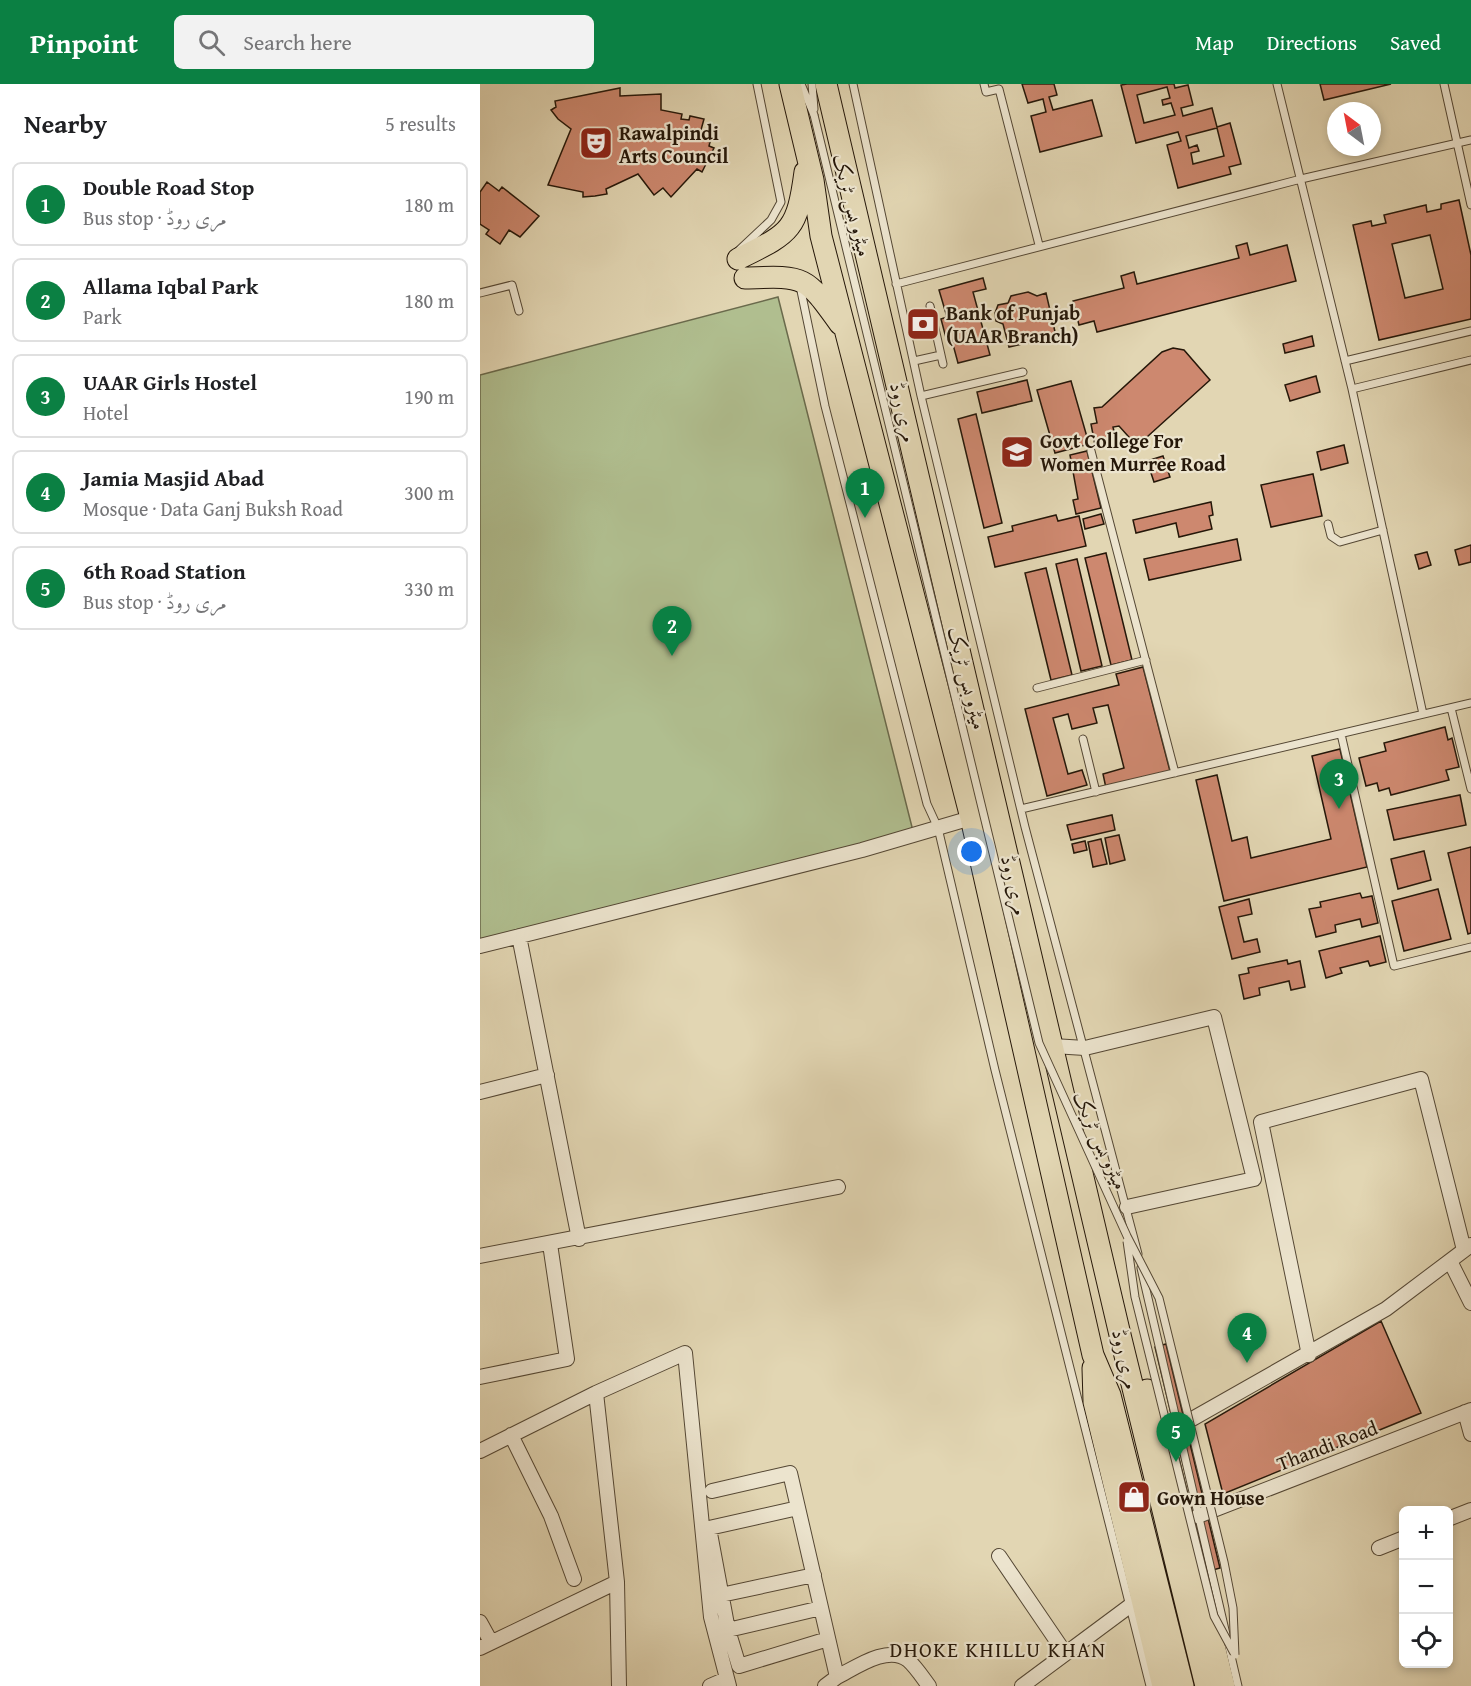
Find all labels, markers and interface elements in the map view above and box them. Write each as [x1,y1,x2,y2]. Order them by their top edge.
search box [174,15,594,69]
text: Pinpoint [30,22,138,63]
icon: search [195,26,228,59]
text: Search here [243,26,352,58]
text: Map [1195,27,1234,58]
text: Directions [1267,27,1357,58]
text: Saved [1390,27,1441,58]
north arrow [1327,102,1381,156]
text: Nearby [24,104,107,143]
text: 5 results [385,109,456,138]
place label: Rawalpindi Arts Council [619,118,728,170]
theatre icon: Rawalpindi Arts Council [578,125,614,161]
street label: میٹرو بس ٹریک [826,150,880,260]
text: Double Road Stop [83,171,254,203]
text: 1 [40,190,51,219]
text: 180 m [404,190,454,219]
text: Bus stop · مری روڈ [83,203,227,232]
text: Allama Iqbal Park [83,270,258,302]
text: 2 [40,286,51,315]
text: 180 m [404,286,454,315]
place label: Bank of Punjab (UAAR Branch) [946,298,1080,350]
text: Park [83,302,122,331]
bank icon: Bank of Punjab (UAAR Branch) [905,306,941,342]
text: UAAR Girls Hostel [83,366,257,398]
street label: مری روڈ [883,379,925,445]
text: 3 [40,382,51,411]
text: 190 m [404,382,454,411]
text: Hotel [83,398,129,427]
place label: Govt College For Women Murree Road [1040,426,1226,478]
school or university icon: Govt College For Women Murree Road [999,434,1035,470]
text: Jamia Masjid Abad [83,462,264,494]
pin: 1 [846,468,884,518]
text: 4 [40,478,51,507]
text: 300 m [404,478,454,507]
text: Mosque · Data Ganj Buksh Road [83,494,343,523]
text: 6th Road Station [83,555,246,587]
text: 5 [40,574,51,603]
text: 330 m [404,574,454,603]
text: Bus stop · مری روڈ [83,587,227,616]
pin: 2 [652,606,692,656]
street label: میٹرو بس ٹریک [941,623,995,733]
pin: 3 [1320,760,1358,809]
your location [957,837,986,866]
street label: مری روڈ [994,852,1036,918]
street label: میٹرو بس ٹریک [1066,1086,1136,1194]
pin: 4 [1228,1314,1266,1363]
street label: مری روڈ [1105,1326,1147,1392]
pin: 5 [1156,1412,1196,1462]
street label: Thandi Road [1272,1412,1382,1477]
shop icon: Gown House [1116,1479,1152,1515]
place label: Gown House [1157,1483,1265,1512]
map controls [1399,1506,1453,1668]
button: + [1399,1506,1453,1560]
button: − [1399,1560,1453,1614]
button: locate [1399,1614,1453,1668]
district label: DHOKE KHILLU KHAN [889,1634,1107,1665]

